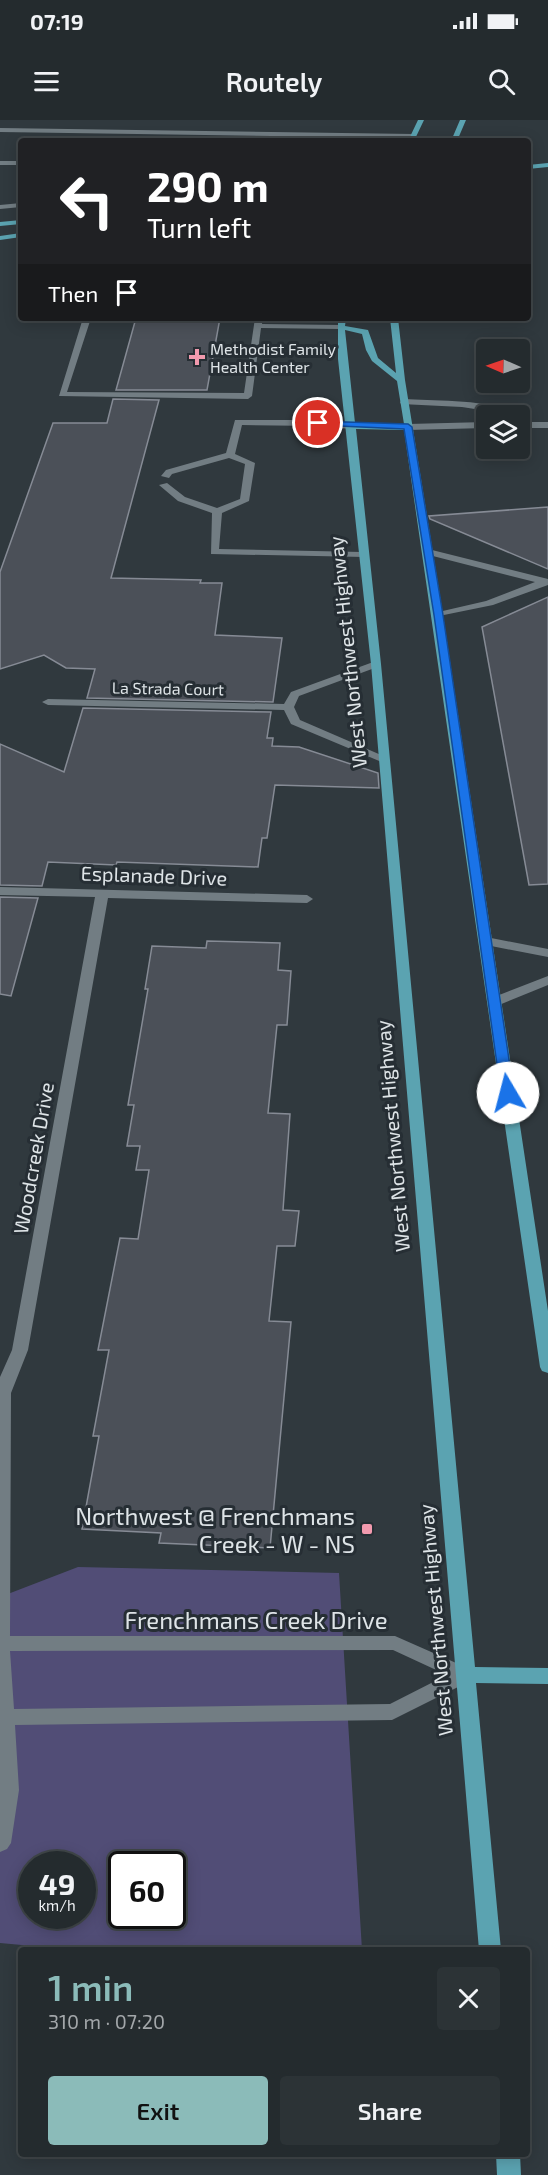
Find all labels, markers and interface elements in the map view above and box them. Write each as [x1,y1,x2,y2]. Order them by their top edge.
text: 07:19 [30,8,84,34]
icon: menu [30,65,63,98]
text: Routely [226,65,322,97]
icon: search [485,65,518,98]
text: 290 m [147,160,269,210]
icon: left [48,162,126,240]
text: Turn left [147,211,251,243]
icon: arrive [110,276,143,309]
text: Then [48,280,98,306]
place label: Methodist Family Health Center [210,339,336,376]
north arrow [476,339,530,393]
map controls [476,339,530,459]
marker: Methodist Family Health Center [188,348,206,366]
pin [292,397,343,448]
button: layers [476,405,530,459]
icon: arrive [301,406,334,439]
street label: West Northwest Highway [323,535,371,769]
street label: La Strada Court [112,678,224,698]
street label: Esplanade Drive [80,860,228,890]
street label: West Northwest Highway [370,1019,414,1253]
position arrow [476,1061,540,1125]
street label: Woodcreek Drive [8,1080,58,1236]
place label: Northwest @ Frenchmans Creek - W - NS [75,1501,355,1558]
street label: West Northwest Highway [413,1503,457,1737]
marker: Northwest @ Frenchmans Creek - W - NS [360,1522,374,1536]
street label: Frenchmans Creek Drive [124,1605,388,1634]
speed limit sign: 60 [108,1851,186,1929]
text: 49 [39,1865,75,1901]
text: km/h [38,1896,76,1914]
text: 1 min [48,1965,133,2008]
button: close [437,1967,500,2030]
text: 310 m · 07:20 [48,2009,165,2033]
button: Exit [48,2076,268,2145]
button: Share [280,2076,500,2145]

